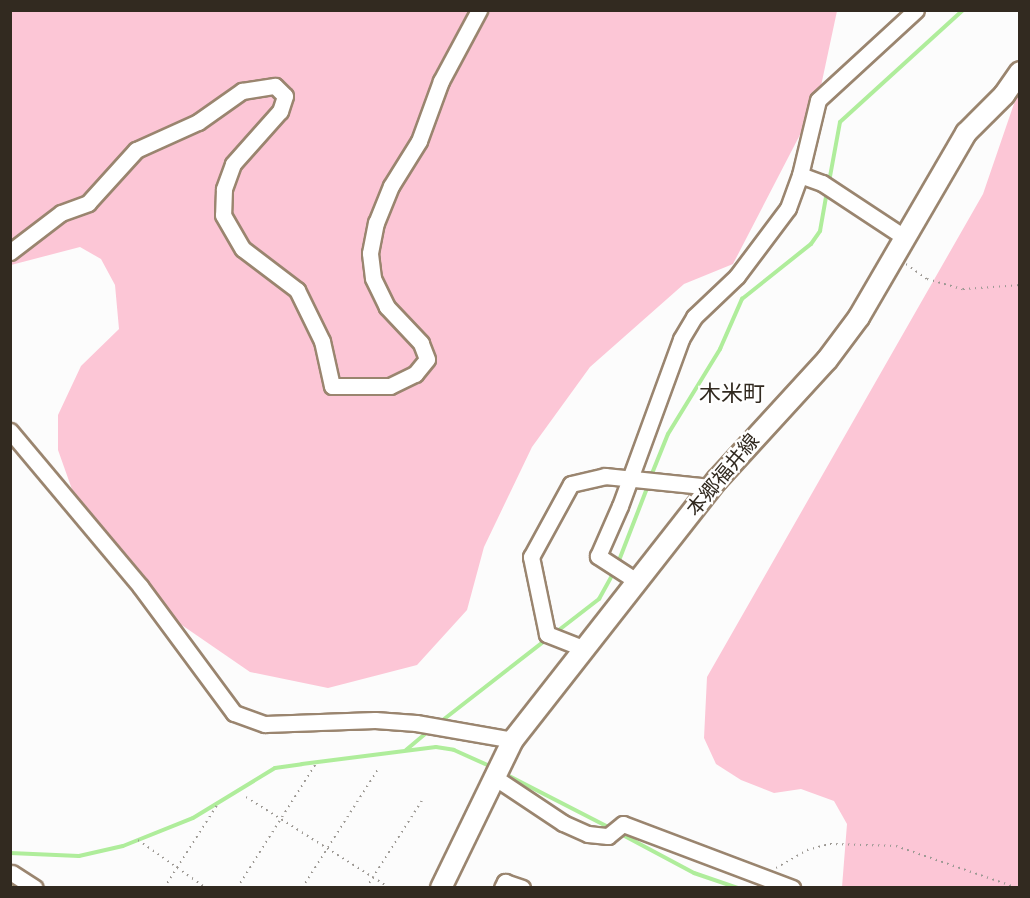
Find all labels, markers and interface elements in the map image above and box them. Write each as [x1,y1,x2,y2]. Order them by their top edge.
district label: 木米町 [699,381,765,407]
street label: 本郷福井線 [682,429,764,521]

